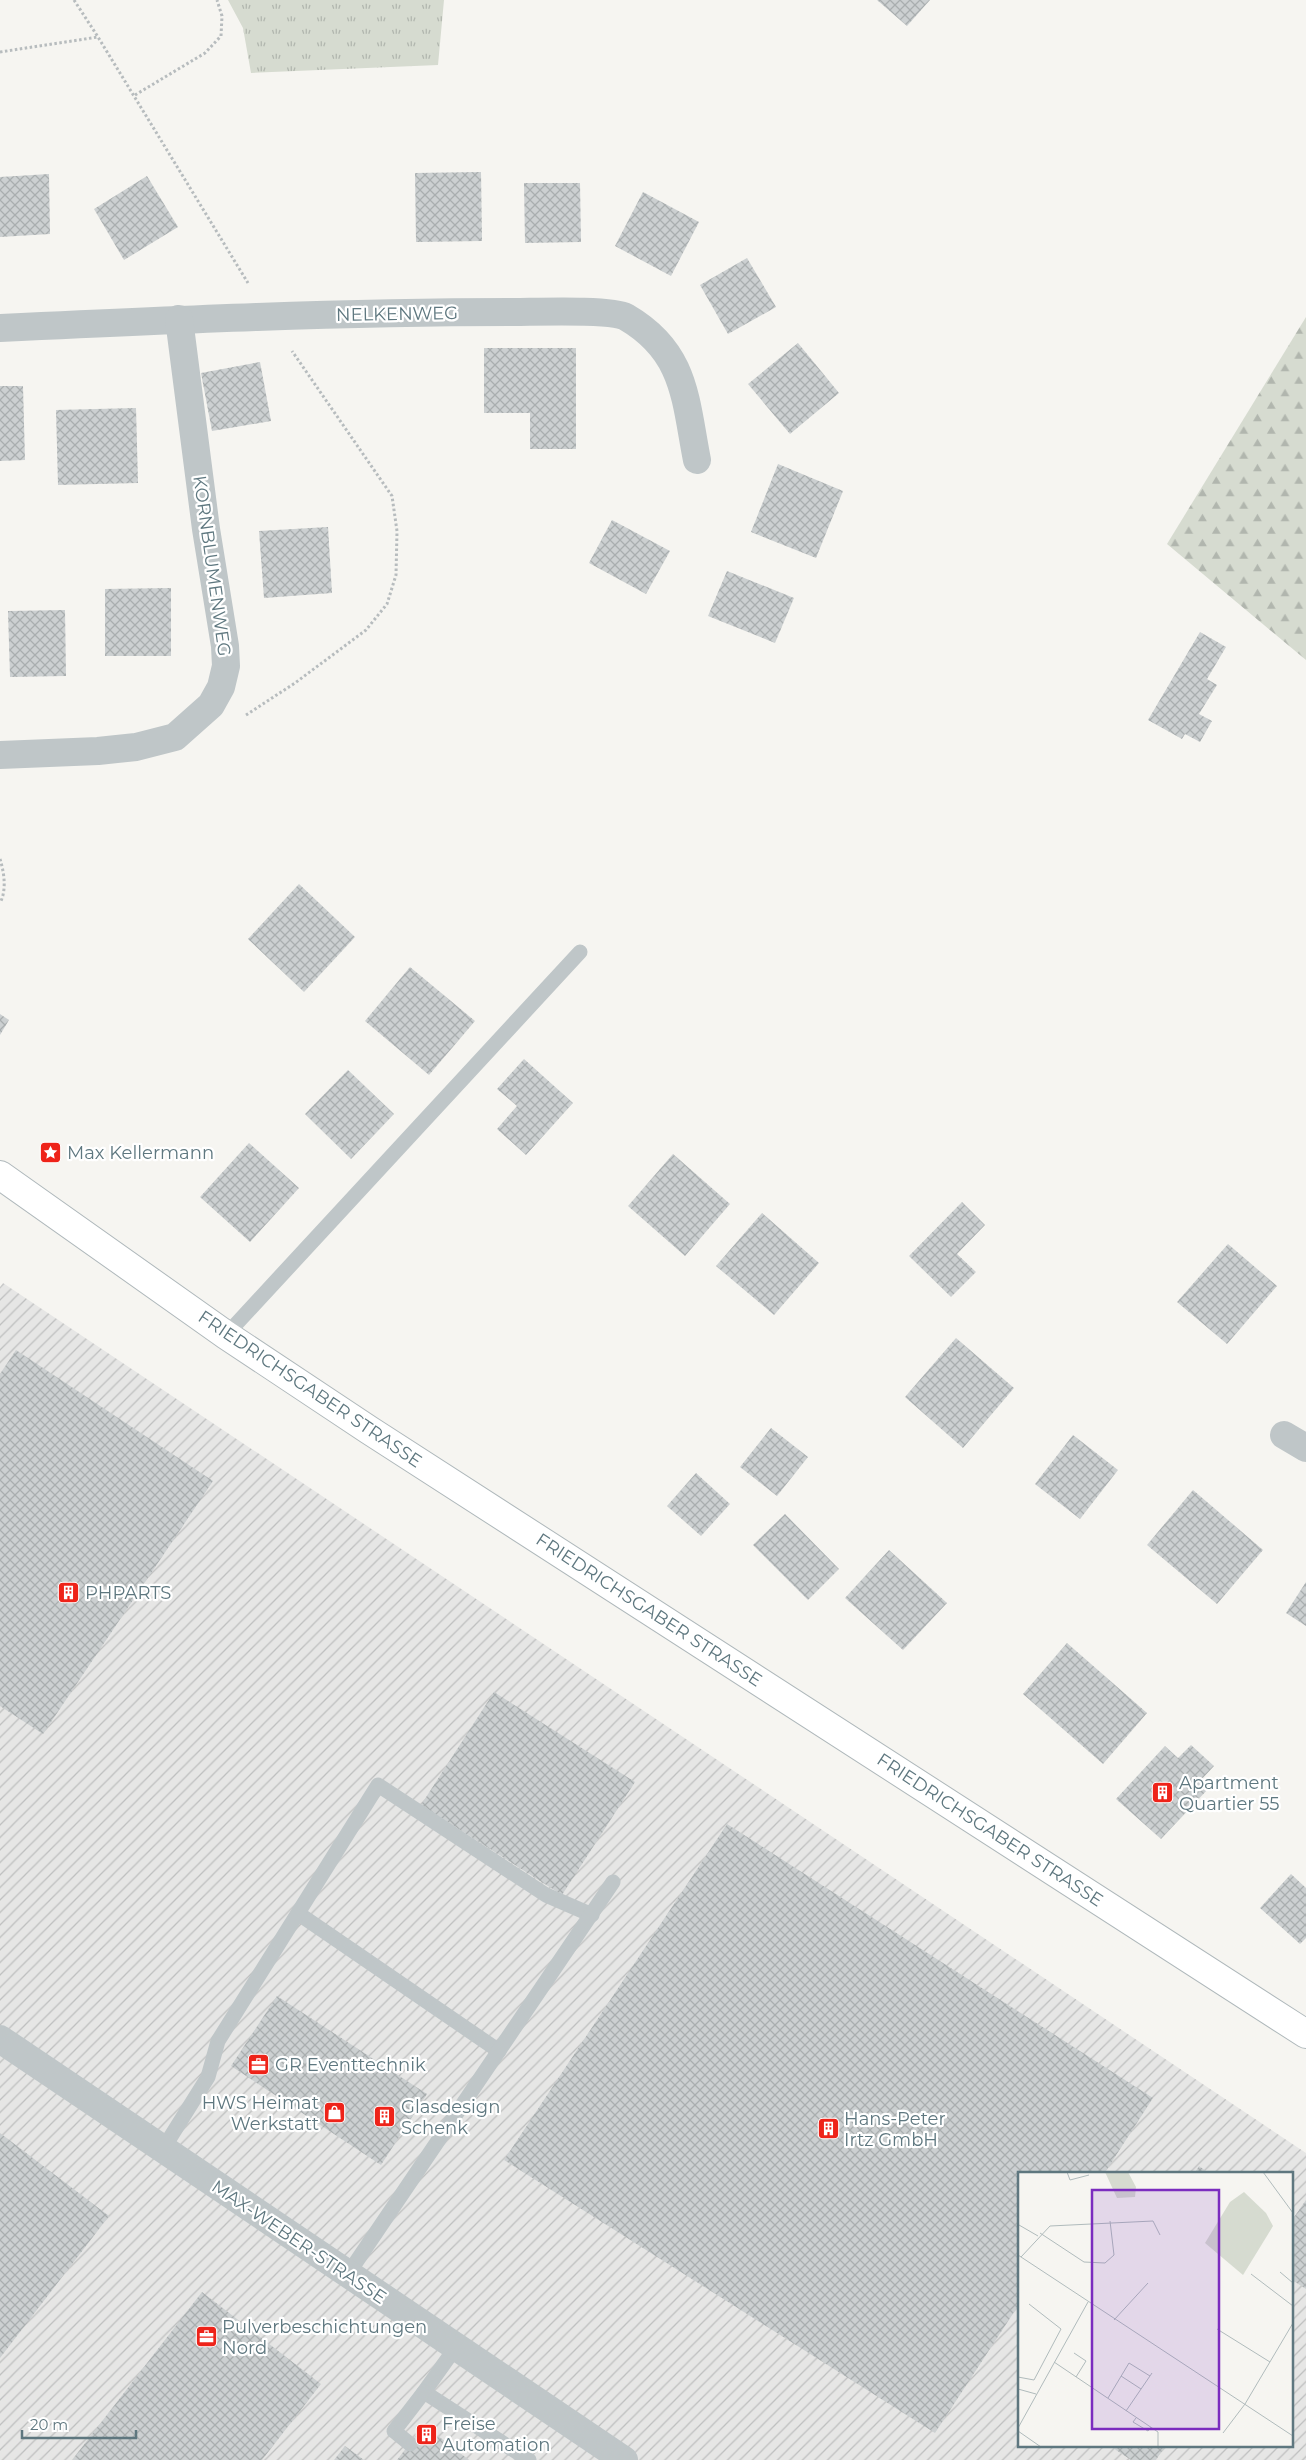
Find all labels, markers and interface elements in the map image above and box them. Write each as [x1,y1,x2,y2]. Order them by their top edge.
street label: NELKENWEG [336,302,458,326]
street label: KORNBLUMENWEG [188,474,236,658]
place icon: Max Kellermann [39,1141,63,1165]
place label: Max Kellermann [67,1142,214,1164]
street label: FRIEDRICHSGABER STRASSE [194,1306,426,1472]
street label: FRIEDRICHSGABER STRASSE [532,1529,766,1691]
building icon: PHPARTS [57,1581,81,1605]
place label: PHPARTS [85,1582,171,1604]
street label: FRIEDRICHSGABER STRASSE [873,1749,1107,1911]
place label: Apartment Quartier 55 [1179,1772,1280,1815]
building icon: Apartment Quartier 55 [1151,1781,1175,1805]
office icon: GR Eventtechnik [247,2053,271,2077]
place label: GR Eventtechnik [275,2054,426,2076]
place label: HWS Heimat Werkstatt [202,2092,319,2135]
place label: Glasdesign Schenk [401,2096,500,2139]
shop icon: HWS Heimat Werkstatt [323,2101,347,2125]
building icon: Glasdesign Schenk [373,2105,397,2129]
place label: Hans-Peter Irtz GmbH [844,2108,946,2151]
building icon: Hans-Peter Irtz GmbH [816,2117,840,2141]
inset map [1018,2172,1294,2448]
street label: MAX-WEBER-STRASSE [208,2175,390,2309]
place label: Pulverbeschichtungen Nord [222,2316,427,2359]
office icon: Pulverbeschichtungen Nord [194,2325,218,2349]
scale bar [22,2408,136,2440]
place label: Freise Automation [442,2413,550,2456]
text: 20 m [30,2415,68,2434]
building icon: Freise Automation [414,2422,438,2446]

